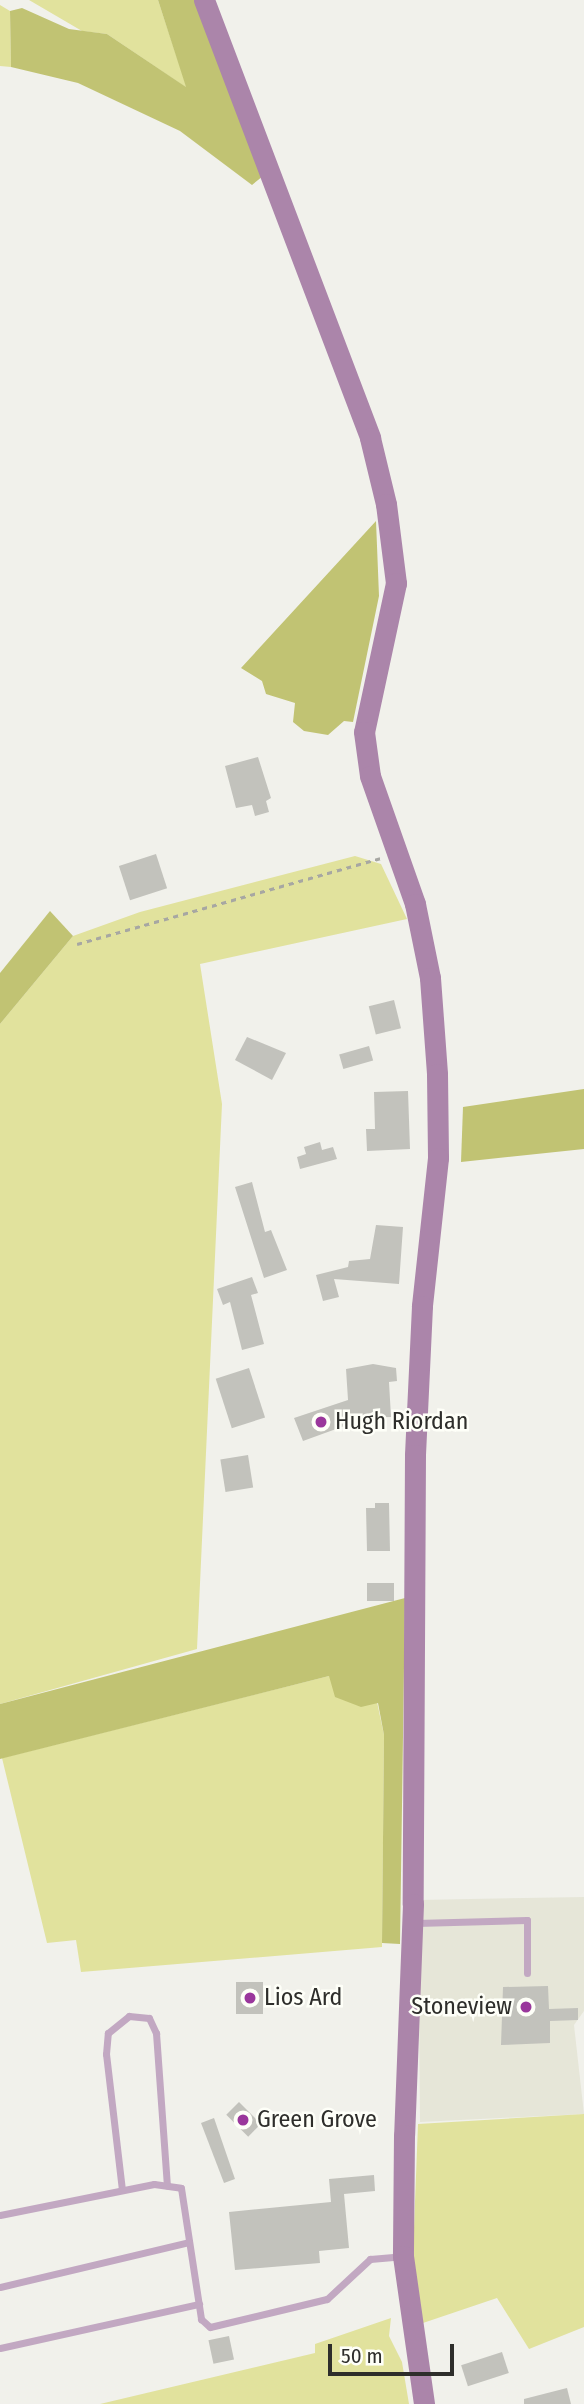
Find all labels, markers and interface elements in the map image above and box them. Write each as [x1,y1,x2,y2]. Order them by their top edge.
place label: Hugh Riordan [335,1408,468,1436]
marker: Hugh Riordan [313,1414,329,1430]
place label: Lios Ard [264,1984,342,2012]
marker: Lios Ard [242,1990,258,2006]
place label: Stoneview [411,1993,512,2021]
marker: Stoneview [518,1999,534,2015]
place label: Green Grove [257,2106,377,2134]
marker: Green Grove [235,2112,251,2128]
scale bar [332,2330,458,2374]
text: 50 m [341,2343,383,2369]

